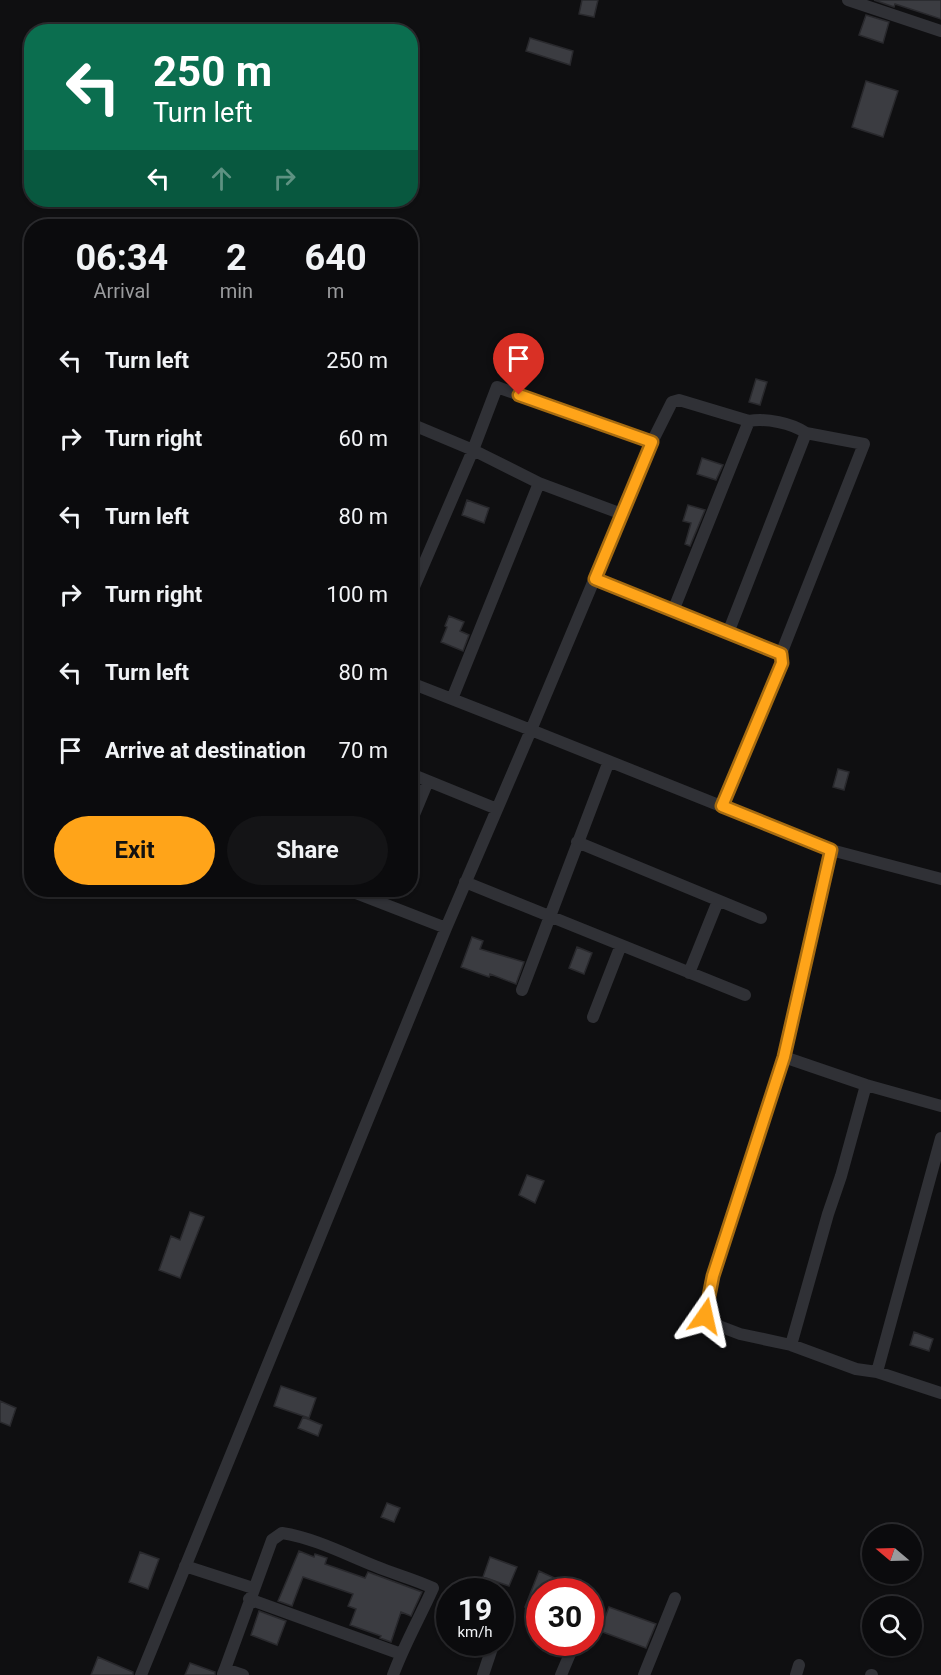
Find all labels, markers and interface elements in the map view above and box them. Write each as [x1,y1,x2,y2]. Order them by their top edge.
text: 250 m [153,47,272,96]
icon: left [54,48,132,126]
text: Turn left [153,97,253,129]
icon: left [142,162,175,195]
icon: ahead [205,162,238,195]
icon: right [268,162,301,195]
text: 06:34 [75,237,168,279]
text: 2 [226,237,247,279]
text: 640 [305,237,367,279]
text: Arrival [93,279,150,303]
text: min [220,279,253,303]
text: m [327,279,344,303]
pin [493,333,544,395]
icon: arrive [502,342,535,375]
icon: left [54,344,87,377]
text: Turn left [105,348,189,373]
text: 250 m [326,348,388,373]
icon: right [54,422,87,455]
text: Turn right [105,426,202,451]
text: 60 m [339,426,388,451]
icon: left [54,500,87,533]
text: Turn left [105,504,189,529]
text: 80 m [339,504,388,529]
icon: right [54,578,87,611]
text: Turn right [105,582,202,607]
text: 100 m [326,582,388,607]
icon: left [54,656,87,689]
text: Turn left [105,660,189,685]
text: 80 m [339,660,388,685]
icon: arrive [54,734,87,767]
text: Arrive at destination [105,738,306,763]
text: 70 m [339,738,388,763]
button: Exit [54,816,215,885]
button: Share [227,816,388,885]
position arrow [673,1284,737,1348]
north arrow [862,1524,922,1584]
map controls [862,1524,922,1656]
speed limit sign: 30 [526,1578,604,1656]
text: 19 [458,1592,492,1627]
button: search [862,1596,922,1656]
text: km/h [457,1623,493,1641]

